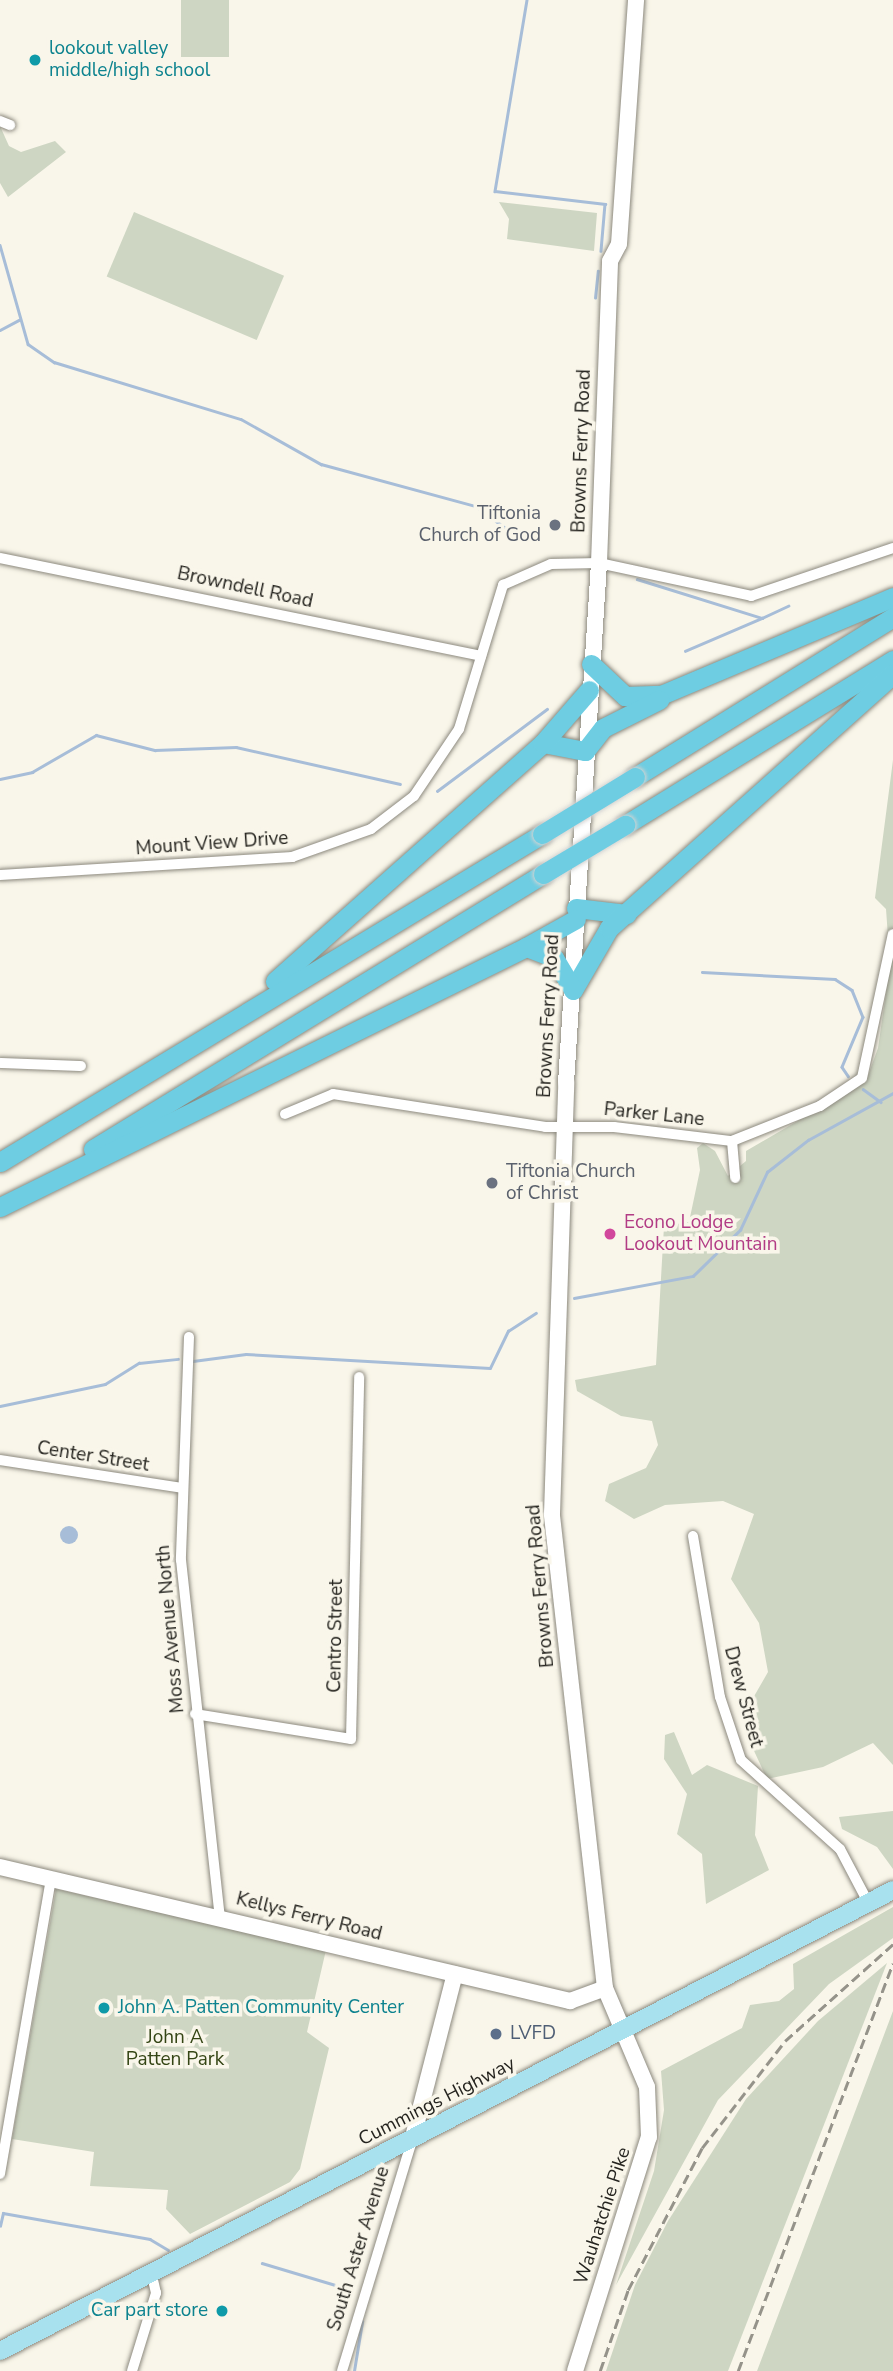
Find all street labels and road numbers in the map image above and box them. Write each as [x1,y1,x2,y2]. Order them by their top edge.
street label: Browns Ferry Road [568,369,596,533]
street label: Browndell Road [175,562,315,614]
street label: Mount View Drive [135,827,289,861]
street label: Browns Ferry Road [533,934,565,1098]
street label: Parker Lane [603,1098,705,1132]
street label: Center Street [35,1437,151,1477]
street label: Browns Ferry Road [522,1503,560,1669]
street label: Moss Avenue North [152,1544,190,1714]
street label: Centro Street [324,1579,348,1693]
street label: Drew Street [719,1644,767,1750]
street label: Kellys Ferry Road [234,1888,384,1946]
street label: Cummings Highway [355,2053,519,2151]
street label: Wauhatchie Pike [570,2145,636,2287]
street label: South Aster Avenue [323,2164,395,2334]

